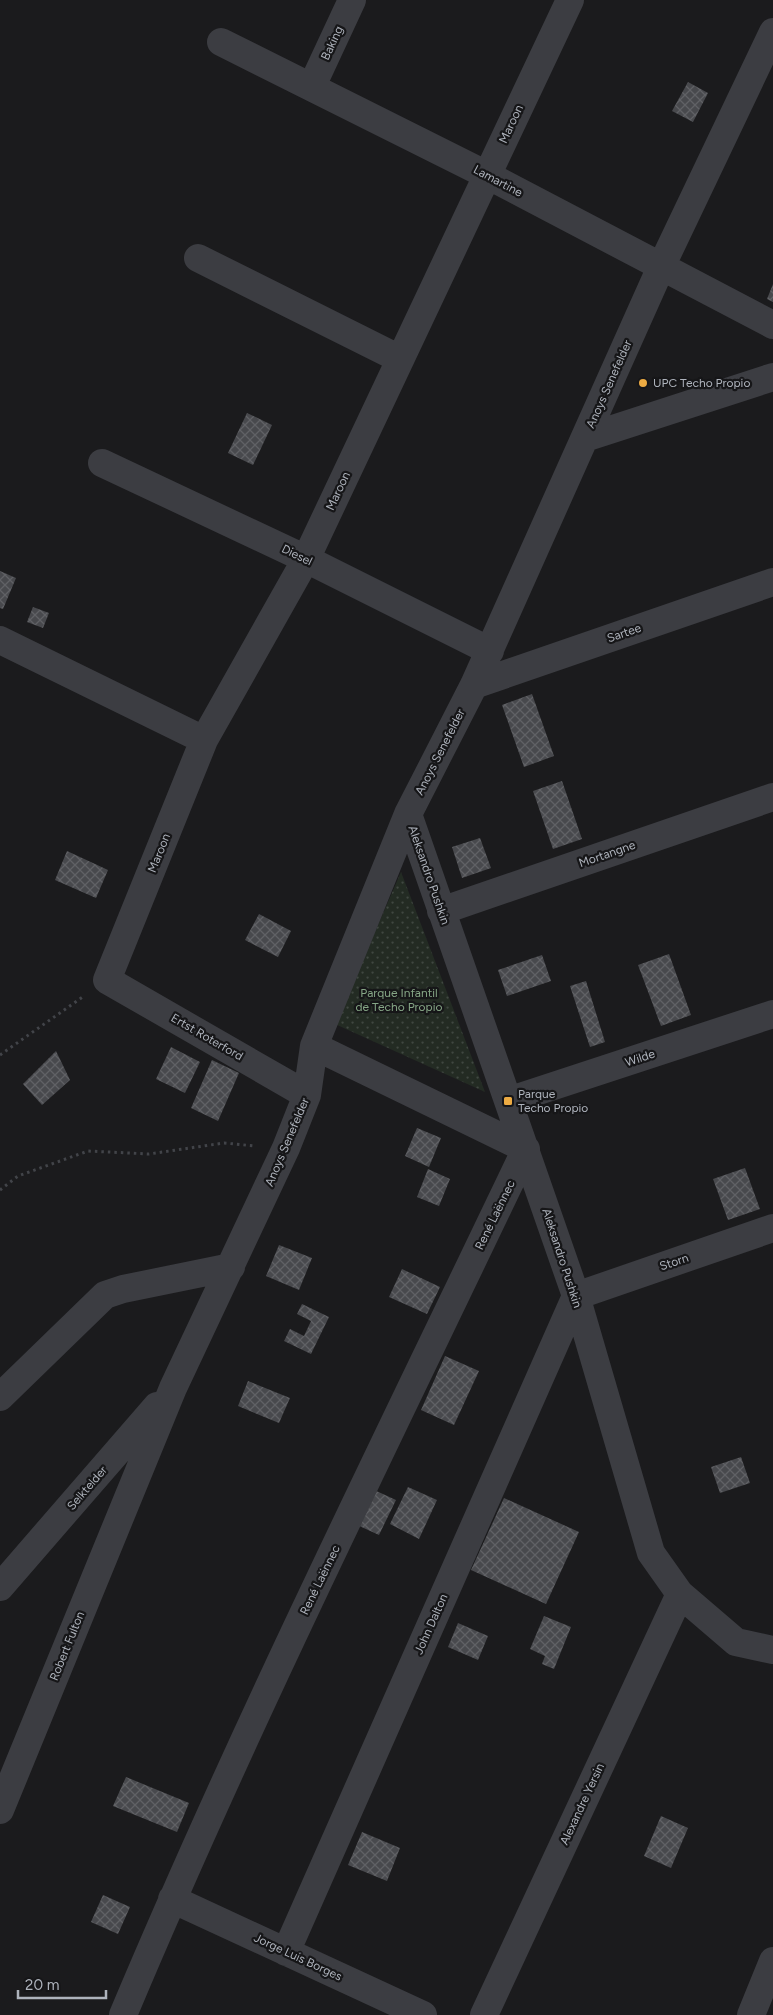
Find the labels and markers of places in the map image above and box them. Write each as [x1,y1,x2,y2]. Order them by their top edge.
place label: UPC Techo Propio [653,376,750,390]
marker: UPC Techo Propio [637,377,649,389]
place label: Parque Techo Propio [518,1087,588,1115]
marker: Parque Techo Propio [502,1095,514,1107]

